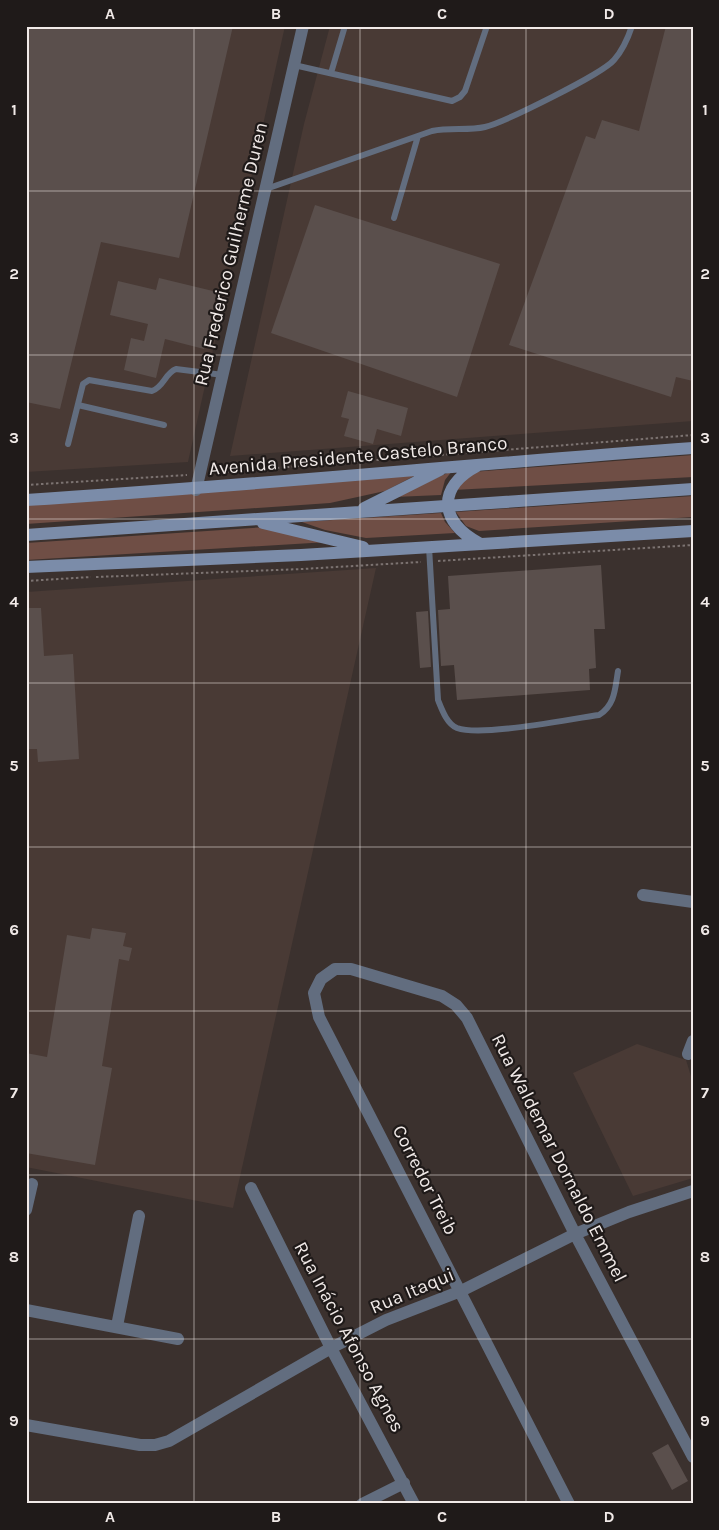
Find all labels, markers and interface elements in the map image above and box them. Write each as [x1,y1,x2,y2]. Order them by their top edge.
text: A [105,4,115,23]
text: B [271,4,281,23]
text: C [437,4,447,23]
text: D [604,4,615,23]
text: 1 [11,100,17,119]
text: 1 [702,100,708,119]
street label: Rua Frederico Guilherme Duren [190,120,272,388]
text: 2 [9,264,19,283]
text: 2 [700,264,710,283]
text: 3 [9,428,19,447]
text: 3 [700,428,710,447]
street label: Avenida Presidente Castelo Branco [208,432,508,480]
text: 4 [9,592,19,611]
text: 4 [700,592,710,611]
text: 5 [9,756,19,775]
text: 5 [700,756,710,775]
text: 6 [9,920,19,939]
text: 6 [700,920,710,939]
street label: Rua Waldemar Dornaldo Emmel [487,1030,631,1286]
text: 7 [10,1083,18,1102]
text: 7 [701,1083,709,1102]
street label: Corredor Treib [388,1121,462,1239]
street label: Rua Inácio Afonso Agnes [289,1238,409,1436]
text: 8 [9,1247,19,1266]
text: 8 [700,1247,710,1266]
street label: Rua Itaqui [367,1263,457,1319]
text: 9 [9,1411,19,1430]
text: 9 [700,1411,710,1430]
text: A [105,1507,115,1526]
text: B [271,1507,281,1526]
text: C [437,1507,447,1526]
text: D [604,1507,615,1526]

